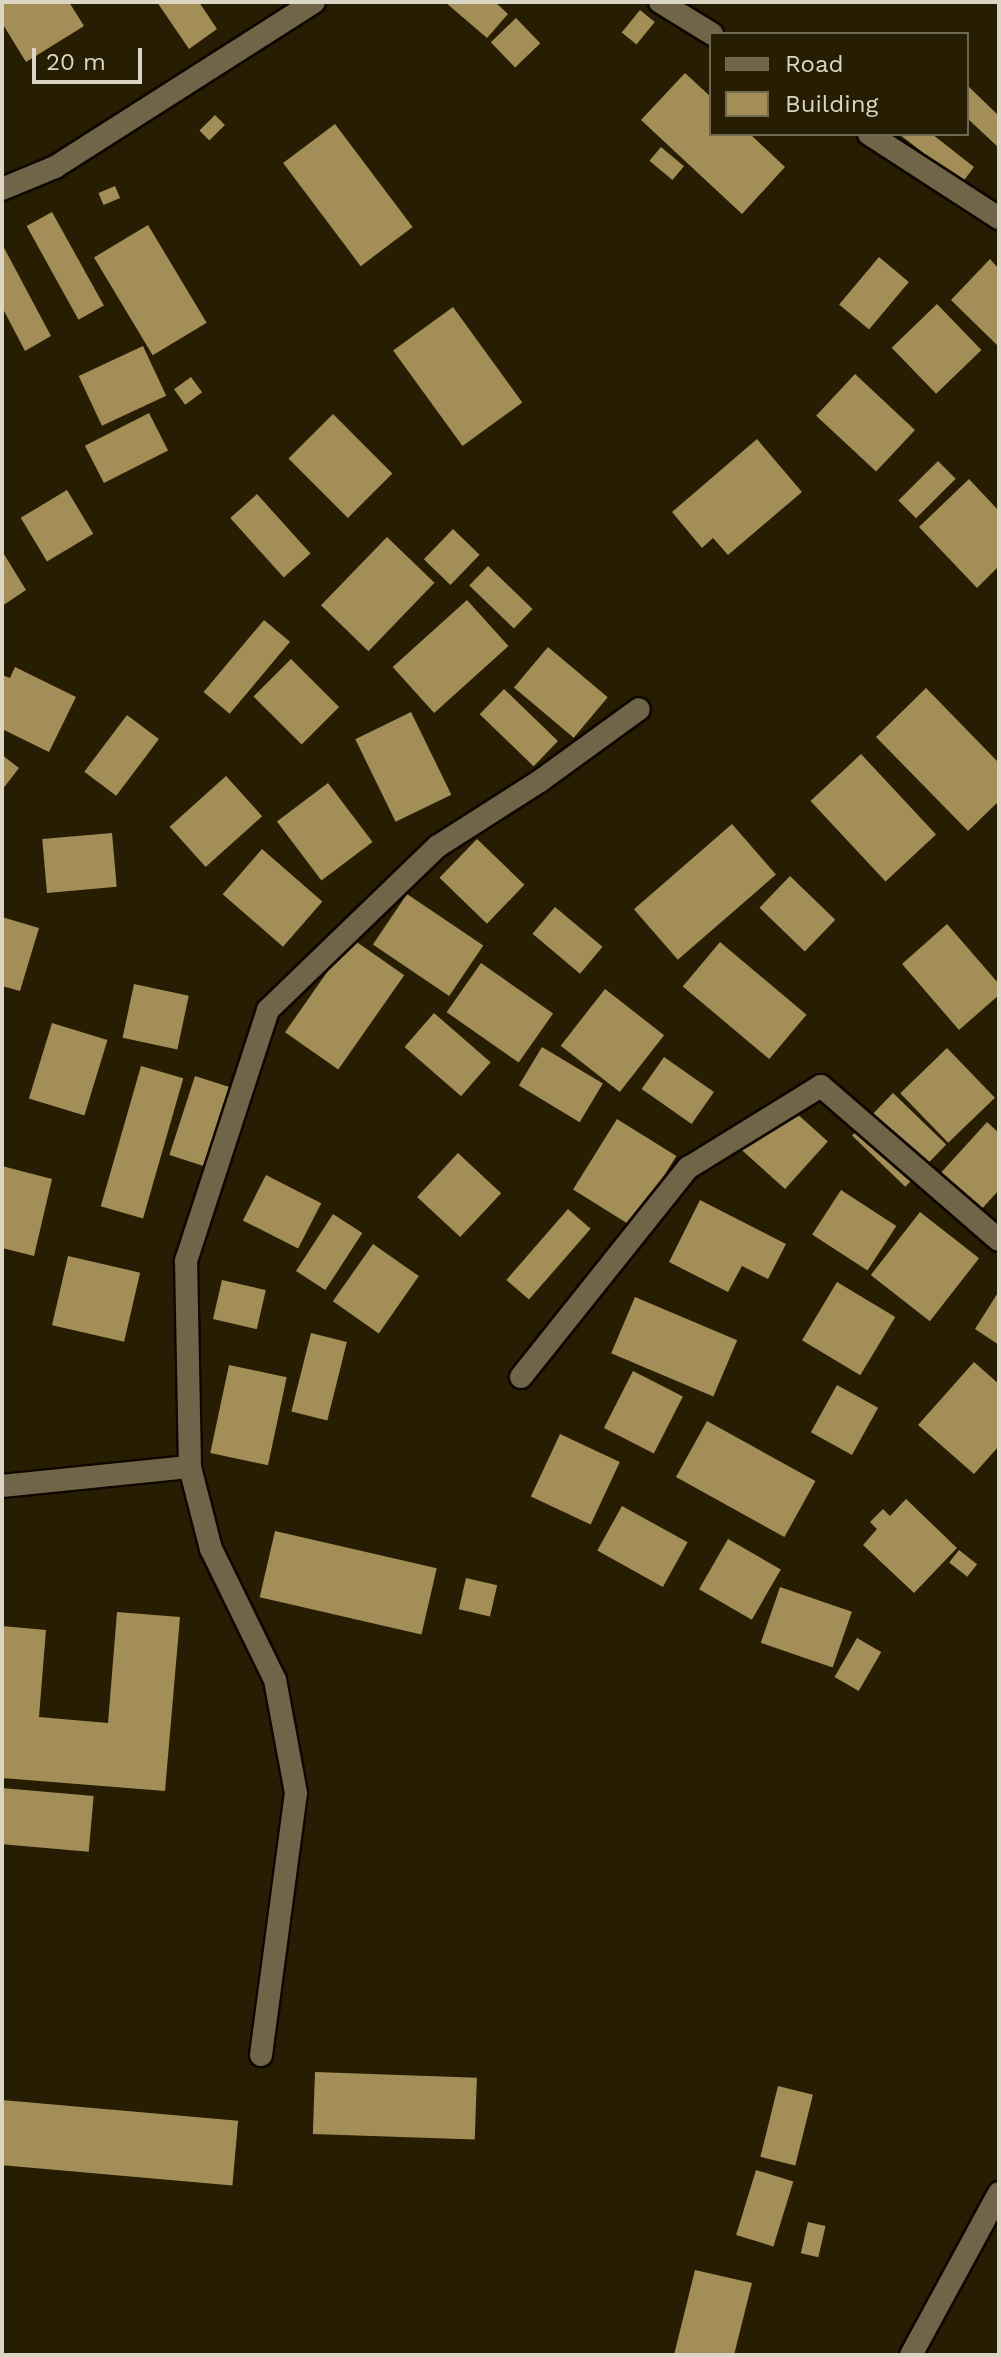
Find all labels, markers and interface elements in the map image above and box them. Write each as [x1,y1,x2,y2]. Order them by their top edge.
scale bar [36,32,146,82]
legend [709,32,969,136]
text: 20 m [46,48,106,76]
text: Road [785,50,844,78]
text: Building [785,90,878,118]

